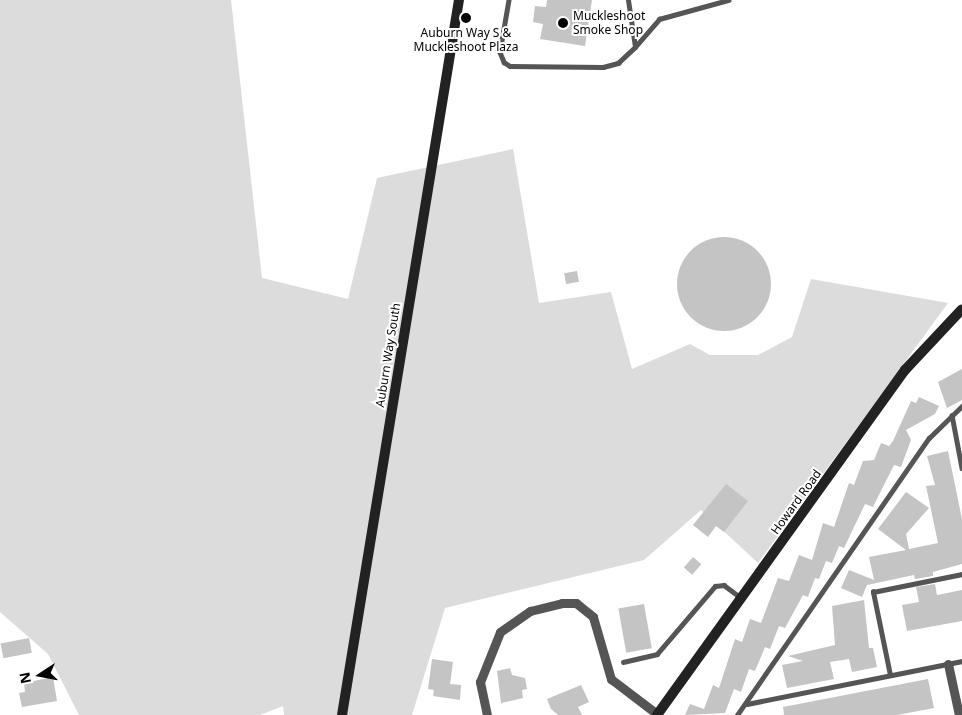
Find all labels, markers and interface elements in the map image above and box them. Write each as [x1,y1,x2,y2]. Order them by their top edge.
place label: Muckleshoot Smoke Shop [573,9,645,37]
marker: Auburn Way S & Muckleshoot Plaza [460,12,472,24]
marker: Muckleshoot Smoke Shop [557,17,569,29]
place label: Auburn Way S & Muckleshoot Plaza [414,26,518,54]
street label: Auburn Way South [373,302,403,408]
street label: Howard Road [768,467,824,537]
north arrow [15,650,65,700]
text: N [14,671,35,685]

